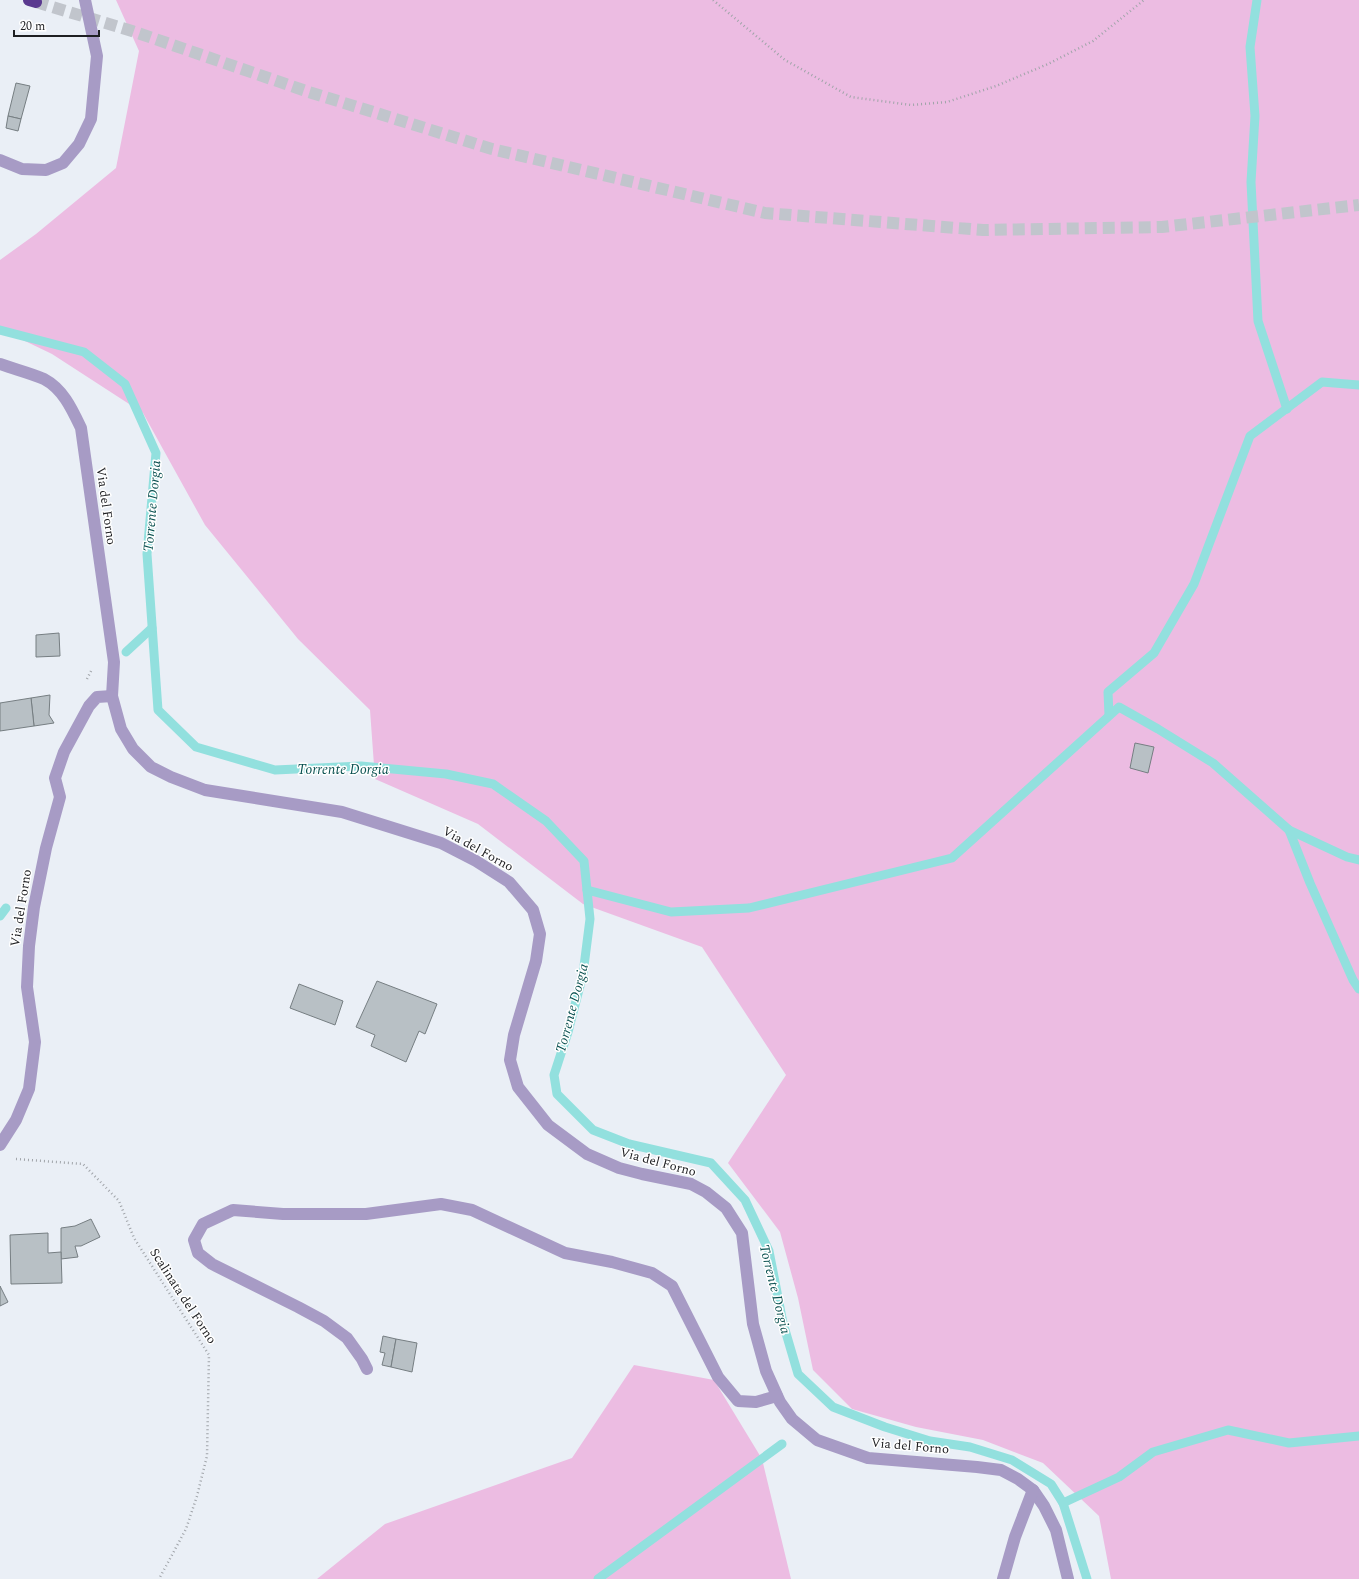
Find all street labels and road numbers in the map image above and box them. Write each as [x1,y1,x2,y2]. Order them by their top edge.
street label: Via del Forno [91,466,121,546]
street label: Via del Forno [439,821,517,877]
street label: Via del Forno [5,868,37,948]
street label: Via del Forno [618,1142,698,1182]
street label: Scalinata del Forno [144,1244,222,1348]
street label: Via del Forno [870,1433,950,1459]

